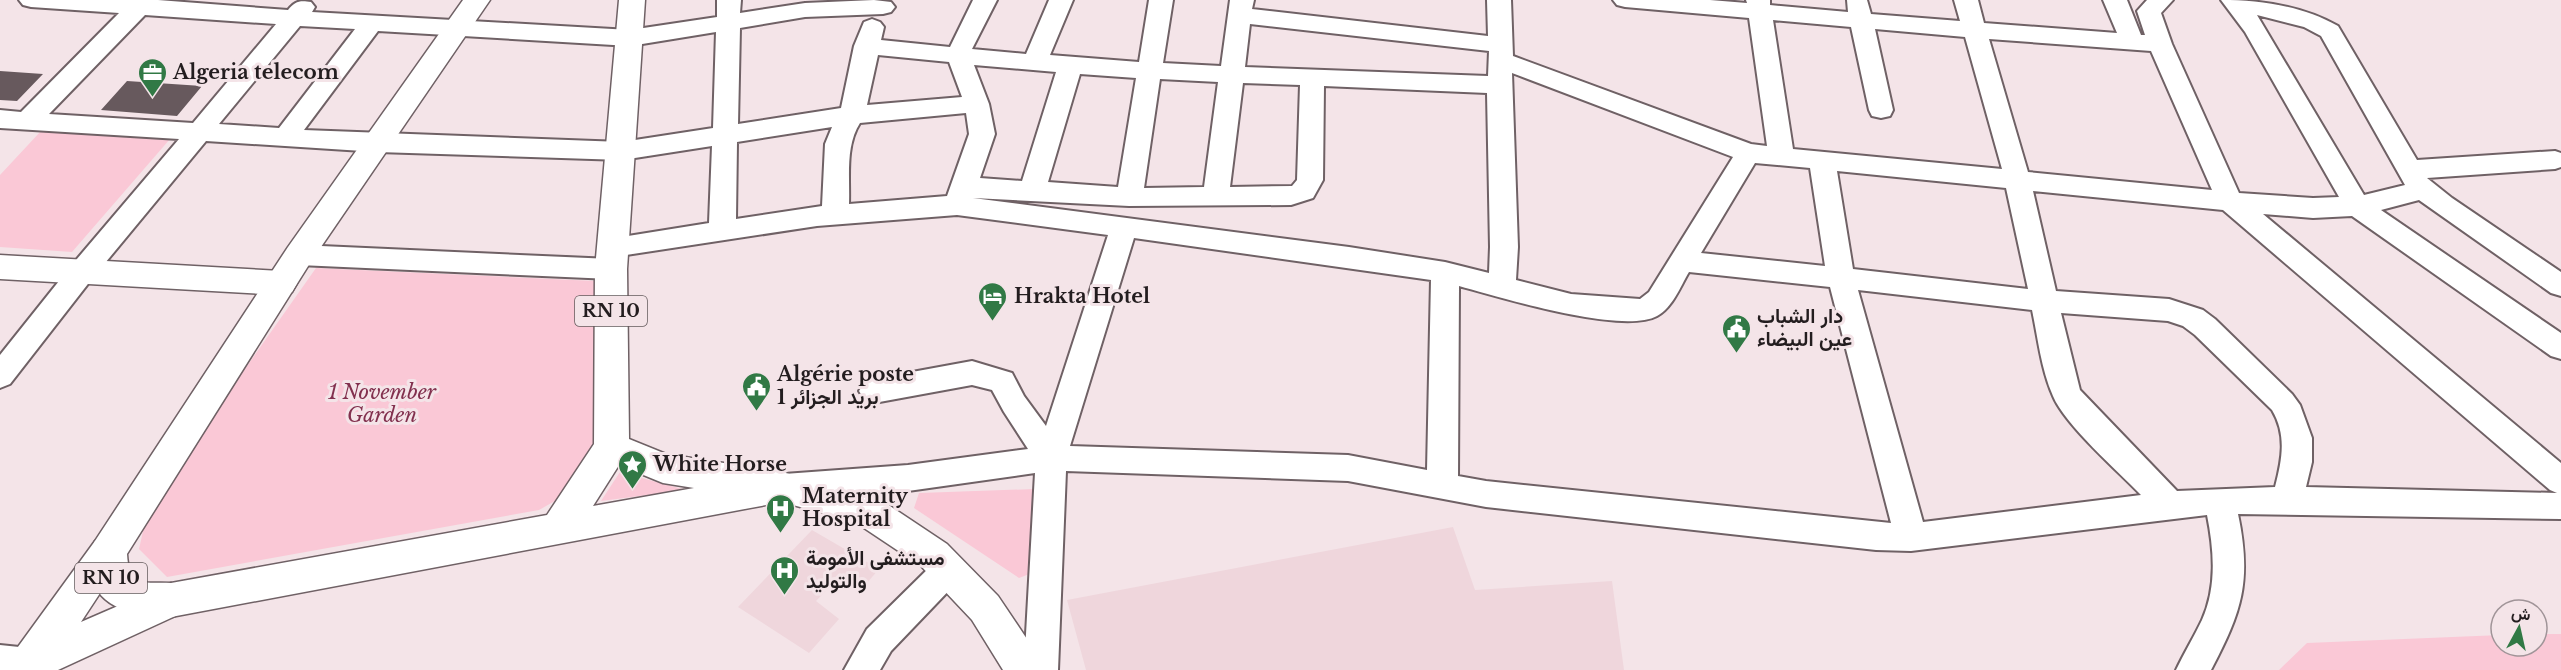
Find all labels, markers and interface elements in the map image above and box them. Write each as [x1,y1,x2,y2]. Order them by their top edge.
office icon: Algeria telecom [136,56,168,98]
place label: Algeria telecom [172,60,339,84]
hotel icon: Hrakta Hotel [977,280,1009,322]
place label: Hrakta Hotel [1014,284,1150,308]
road number: RN 10 [575,296,647,326]
place label: دار الشباب عين البيضاء [1757,304,1852,351]
public building icon: دار الشباب عين البيضاء [1720,312,1752,354]
place label: Algérie poste 1 بريد الجزائر [776,362,914,410]
public building icon: Algérie poste 1 بريد الجزائر [740,370,772,412]
park label: 1 November Garden [327,380,437,427]
place icon: White Horse [616,448,648,490]
place label: White Horse [652,452,787,476]
place label: Maternity Hospital [802,484,909,531]
hospital icon: Maternity Hospital [765,492,797,534]
place label: مستشفى الأمومة والتوليد [806,546,945,594]
hospital icon: مستشفى الأمومة والتوليد [769,554,801,596]
road number: RN 10 [75,563,147,593]
north arrow [2489,598,2549,658]
text: ش [2510,602,2532,624]

